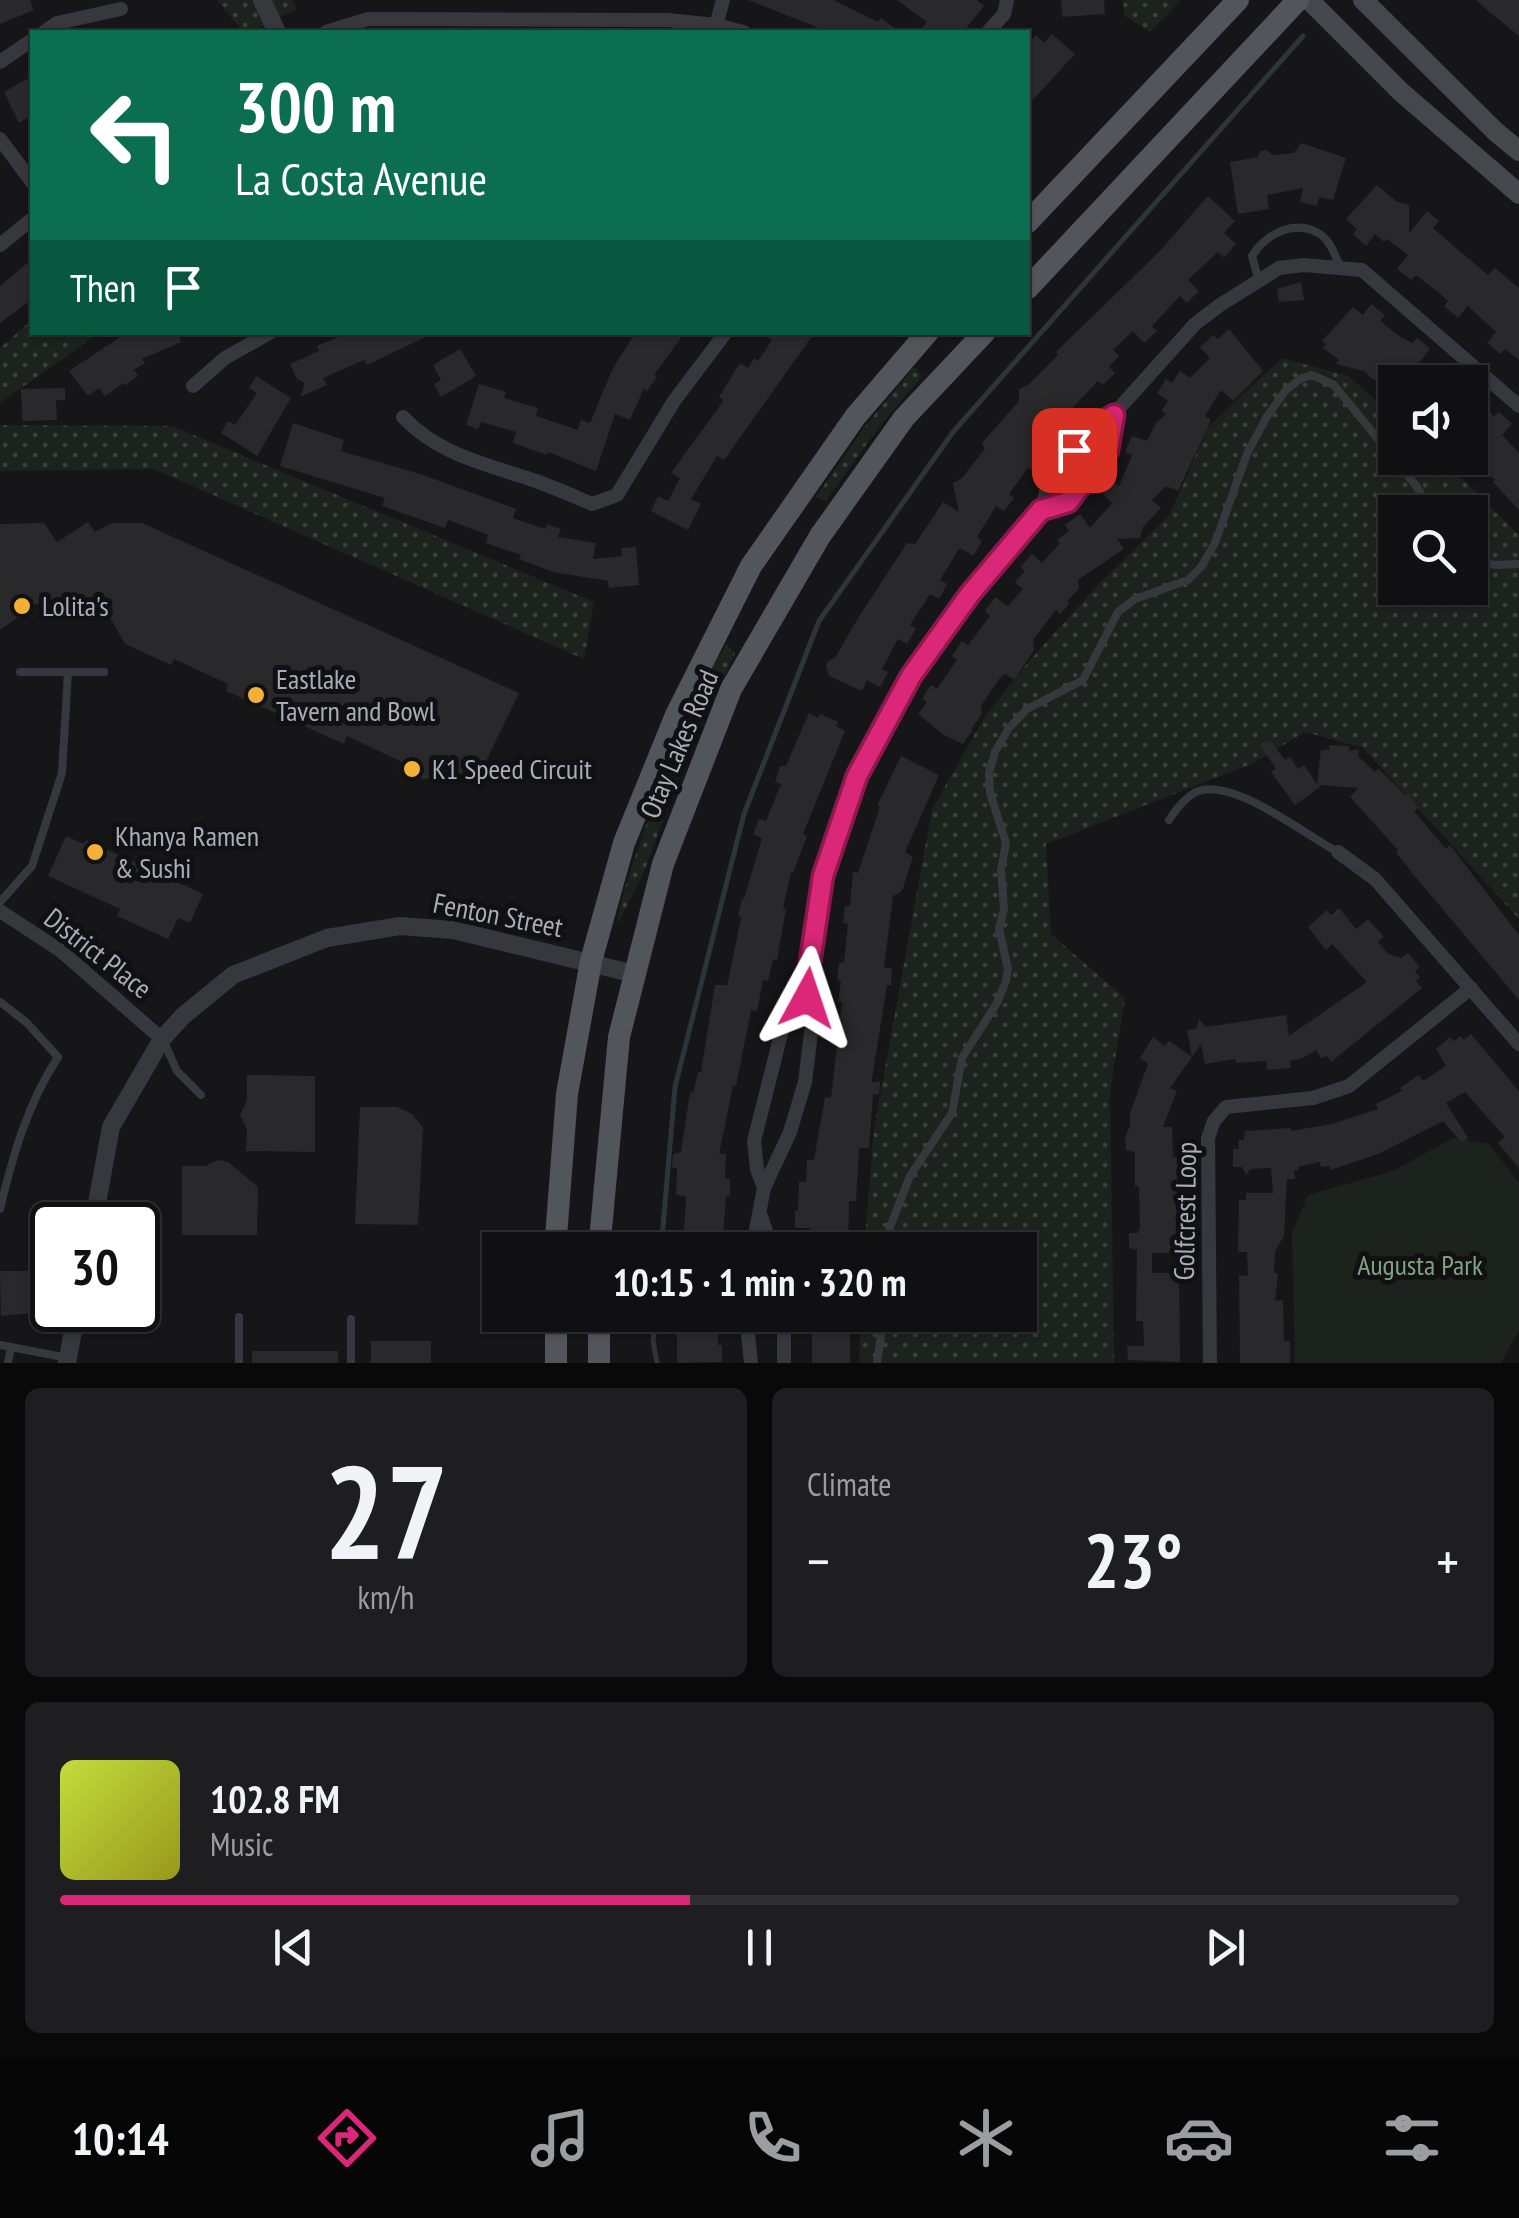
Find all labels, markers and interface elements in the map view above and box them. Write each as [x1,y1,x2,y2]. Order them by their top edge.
text: 300 m [235,61,396,151]
icon: left [70,70,200,200]
text: La Costa Avenue [235,149,487,207]
icon: arrive [156,260,211,315]
text: Then [70,263,136,312]
map controls [1378,365,1488,605]
button: sound [1378,365,1488,475]
pin [1032,408,1117,493]
icon: arrive [1047,423,1102,478]
button: search [1378,495,1488,605]
place label: Lolita's [42,587,109,624]
marker: Lolita's [11,595,33,617]
place label: Eastlake Tavern and Bowl [276,660,436,729]
street label: Otay Lakes Road [631,664,726,824]
marker: Eastlake Tavern and Bowl [245,684,267,706]
place label: K1 Speed Circuit [432,750,592,787]
marker: K1 Speed Circuit [401,758,423,780]
place label: Khanya Ramen & Sushi [115,817,259,886]
marker: Khanya Ramen & Sushi [84,841,106,863]
street label: Fenton Street [430,884,566,945]
street label: District Place [37,899,160,1006]
position arrow [755,946,859,1050]
street label: Golfcrest Loop [1165,1141,1204,1281]
speed limit sign: 30 [30,1202,160,1332]
park label: Augusta Park [1357,1246,1483,1283]
text: 10:15 · 1 min · 320 m [613,1257,906,1306]
text: 27 [324,1427,448,1595]
text: Climate [807,1463,891,1505]
text: 23° [1083,1512,1183,1609]
text: − [807,1525,830,1596]
text: + [1436,1525,1459,1596]
text: km/h [358,1576,414,1618]
text: 102.8 FM [210,1774,340,1823]
text: Music [210,1823,273,1865]
icon: previous [266,1920,321,1975]
icon: pause [732,1920,787,1975]
icon: next [1198,1920,1253,1975]
icon: directions [312,2103,382,2173]
icon: music [525,2103,595,2173]
icon: phone [738,2103,808,2173]
icon: climate [951,2103,1021,2173]
icon: car [1164,2103,1234,2173]
icon: filters [1377,2103,1447,2173]
text: 10:14 [72,2109,169,2167]

